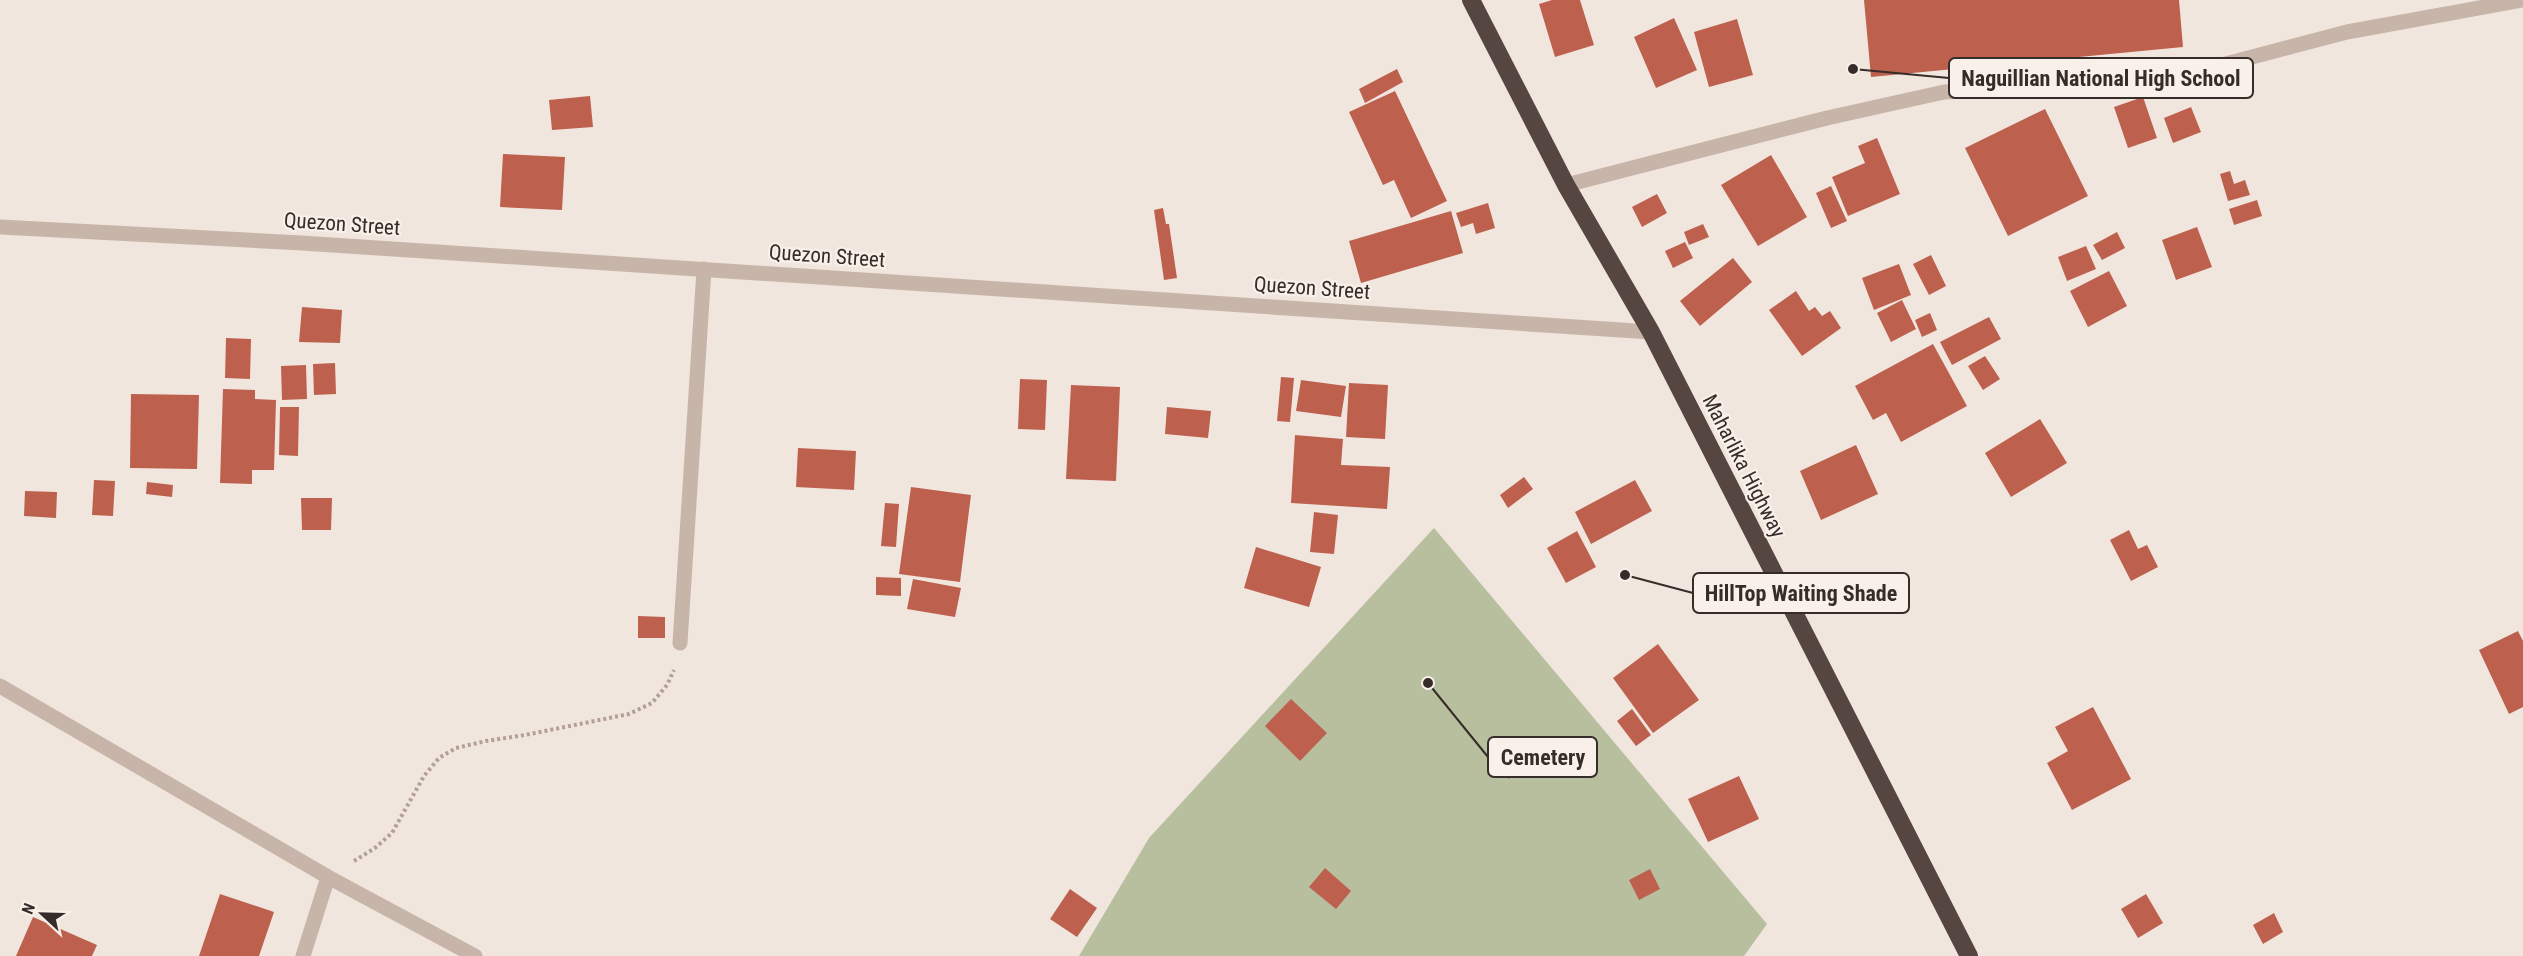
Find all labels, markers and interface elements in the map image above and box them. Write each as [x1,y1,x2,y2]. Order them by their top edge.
callout: Naguillian National High School [1949,58,2253,98]
text: Naguillian National High School [1961,66,2241,91]
street label: Quezon Street [283,208,401,240]
street label: Quezon Street [768,240,886,272]
street label: Quezon Street [1253,272,1371,304]
street label: Maharlika Highway [1698,391,1790,542]
callout: HillTop Waiting Shade [1693,573,1909,613]
text: HillTop Waiting Shade [1705,581,1897,606]
callout: Cemetery [1488,737,1597,777]
text: Cemetery [1501,745,1585,770]
north arrow [12,884,72,944]
text: N [18,900,39,917]

